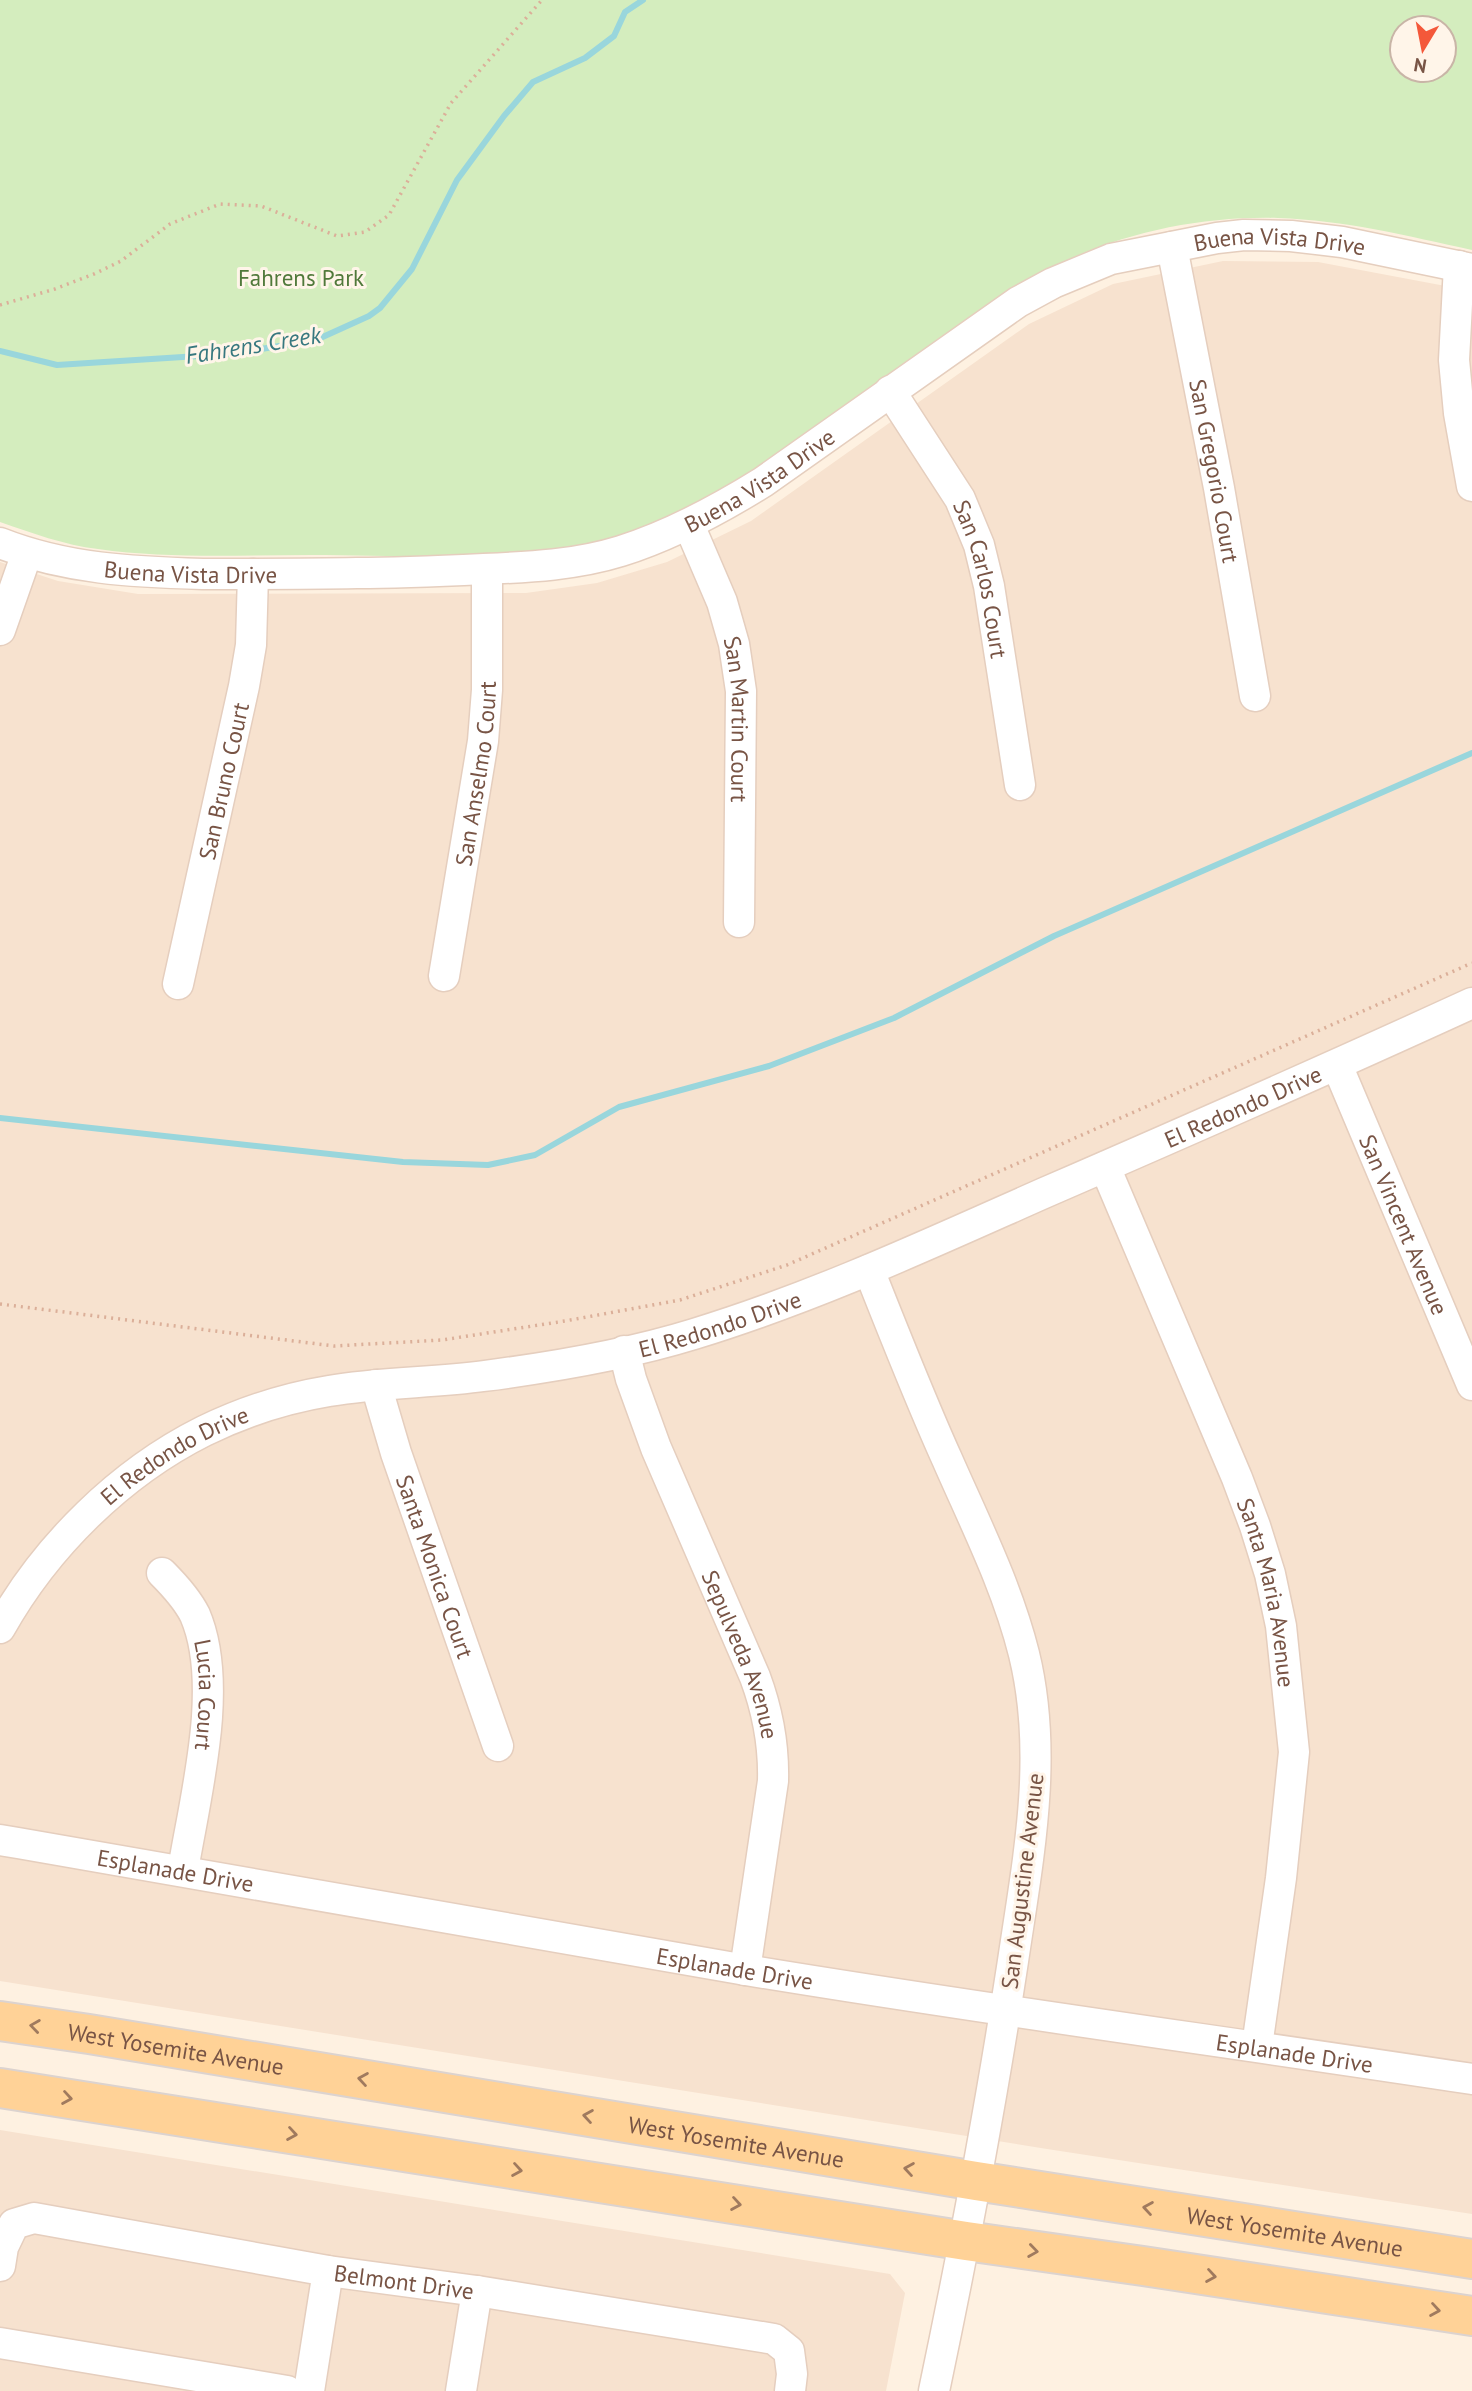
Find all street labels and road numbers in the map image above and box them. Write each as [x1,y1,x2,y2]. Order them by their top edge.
street label: Buena Vista Drive [1191,220,1368,261]
street label: San Gregorio Court [1184,377,1246,565]
street label: Buena Vista Drive [679,422,840,538]
street label: San Carlos Court [947,495,1015,660]
street label: Buena Vista Drive [103,554,277,589]
street label: San Martin Court [718,633,756,803]
street label: San Anselmo Court [448,681,502,868]
street label: San Bruno Court [191,699,255,862]
street label: El Redondo Drive [1159,1058,1326,1153]
street label: San Vincent Avenue [1353,1130,1455,1319]
street label: El Redondo Drive [636,1284,805,1363]
street label: El Redondo Drive [94,1399,252,1511]
street label: Santa Monica Court [390,1471,481,1662]
street label: Santa Maria Avenue [1231,1494,1302,1689]
street label: Sepulveda Avenue [696,1565,785,1741]
street label: Lucia Court [189,1637,222,1752]
street label: San Augustine Avenue [994,1771,1050,1991]
street label: Esplanade Drive [95,1842,256,1898]
street label: Esplanade Drive [654,1940,815,1995]
street label: West Yosemite Avenue [66,2017,286,2081]
street label: Esplanade Drive [1214,2027,1375,2078]
street label: West Yosemite Avenue [626,2109,846,2173]
street label: West Yosemite Avenue [1185,2200,1405,2262]
street label: Belmont Drive [332,2257,476,2305]

